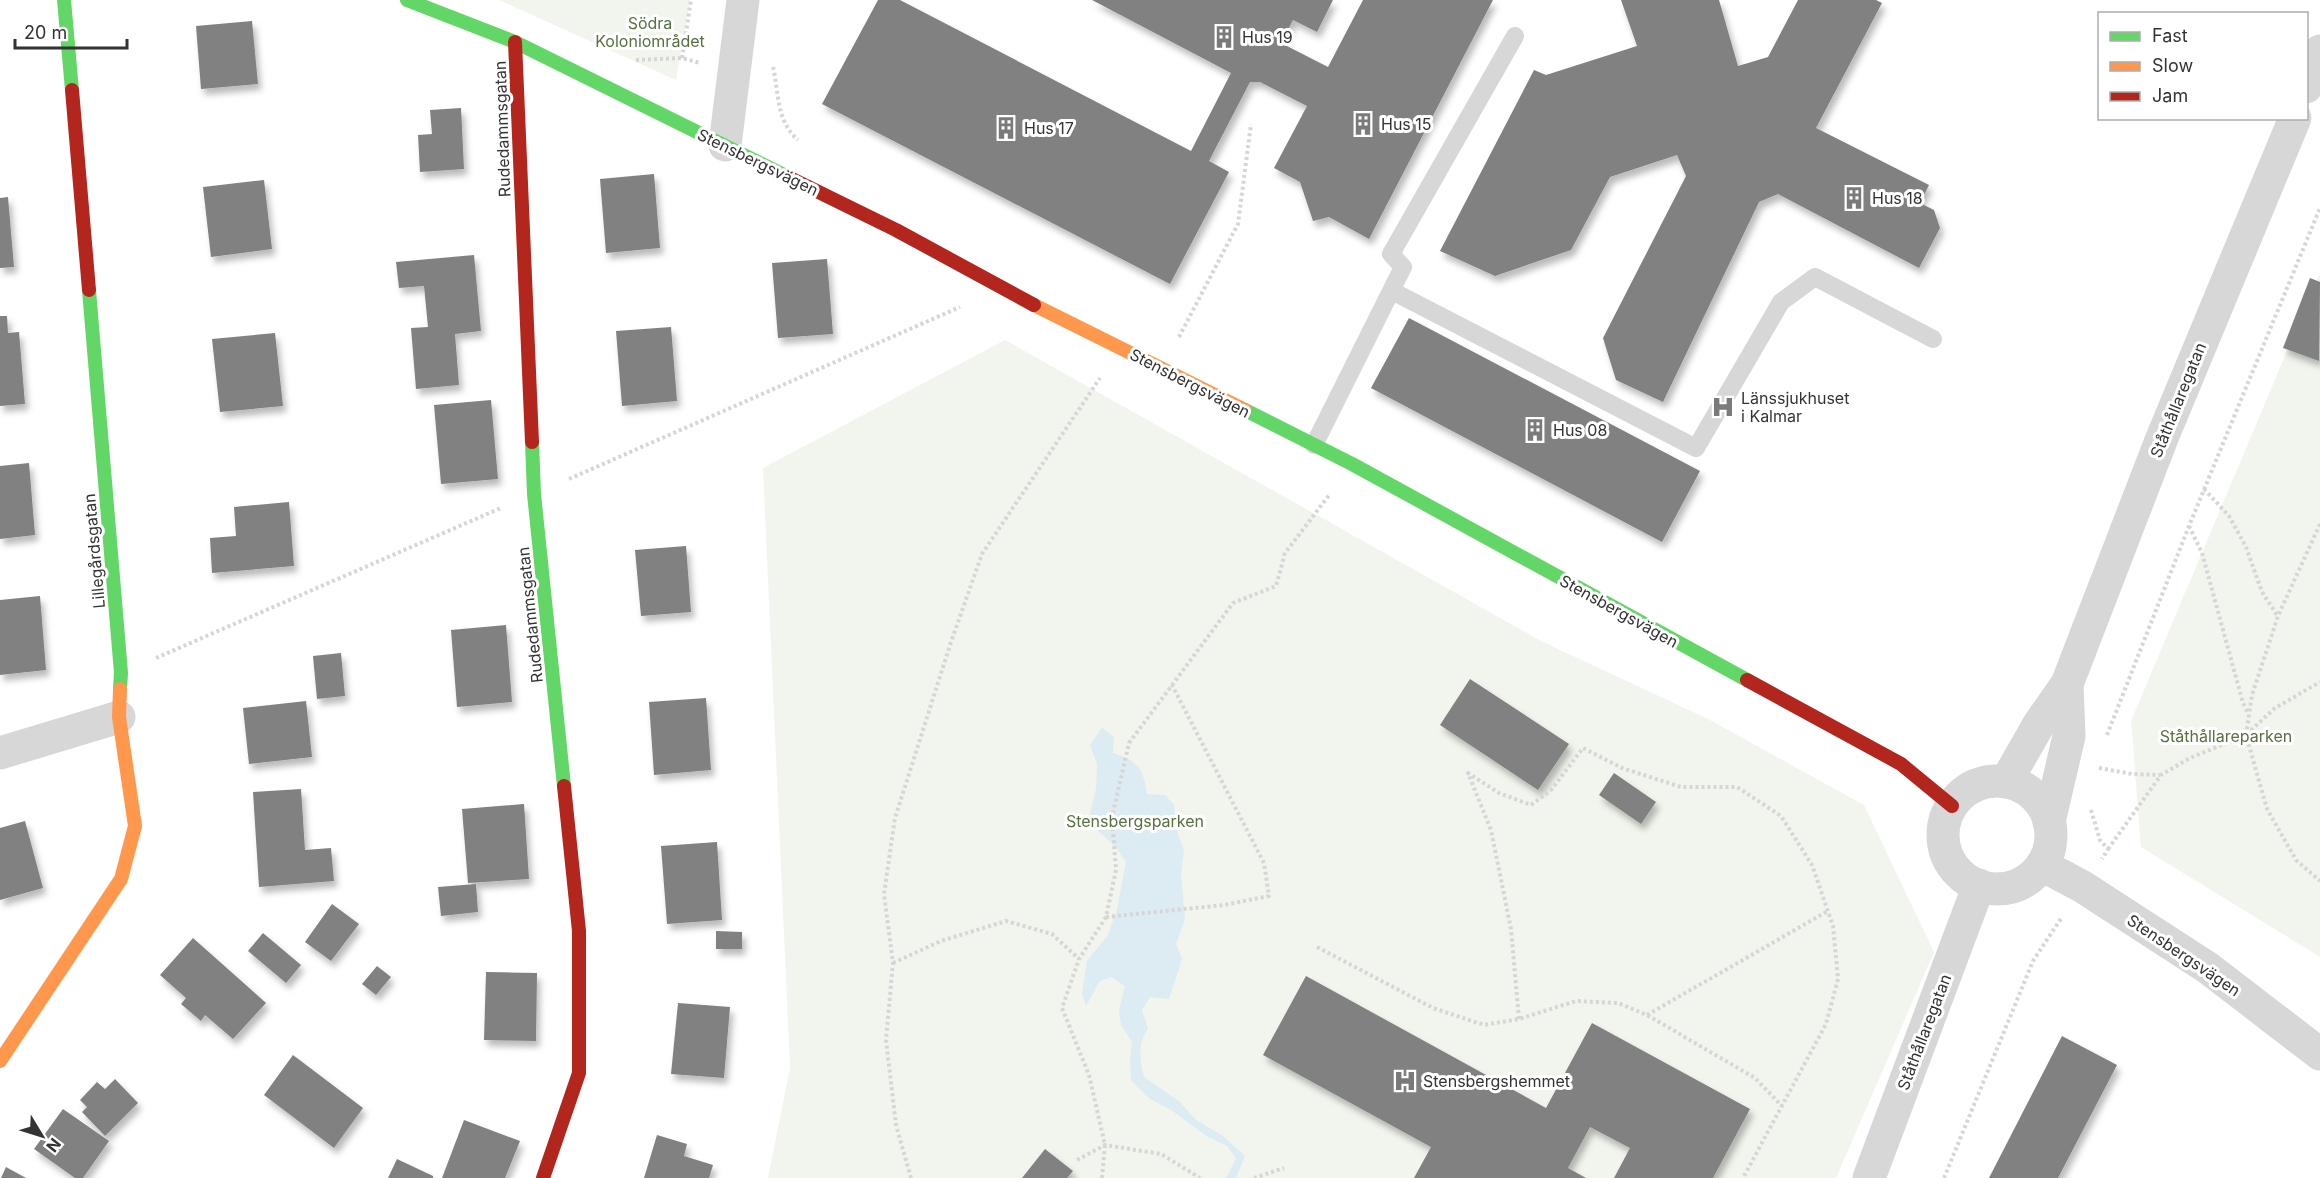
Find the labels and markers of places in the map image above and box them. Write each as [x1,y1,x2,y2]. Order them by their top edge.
building icon: Hus 19 [1211,24,1237,50]
place label: Hus 19 [1242,27,1293,47]
building icon: Hus 15 [1350,111,1376,137]
place label: Hus 15 [1381,114,1432,134]
building icon: Hus 17 [993,115,1019,141]
place label: Hus 17 [1024,118,1074,138]
building icon: Hus 18 [1841,185,1867,211]
place label: Hus 18 [1872,188,1923,208]
place label: Länssjukhuset i Kalmar [1741,388,1849,426]
hospital icon: Länssjukhuset i Kalmar [1710,394,1736,420]
building icon: Hus 08 [1522,417,1548,443]
place label: Hus 08 [1553,420,1607,440]
hospital icon: Stensbergshemmet [1392,1068,1418,1094]
place label: Stensbergshemmet [1423,1071,1570,1091]

